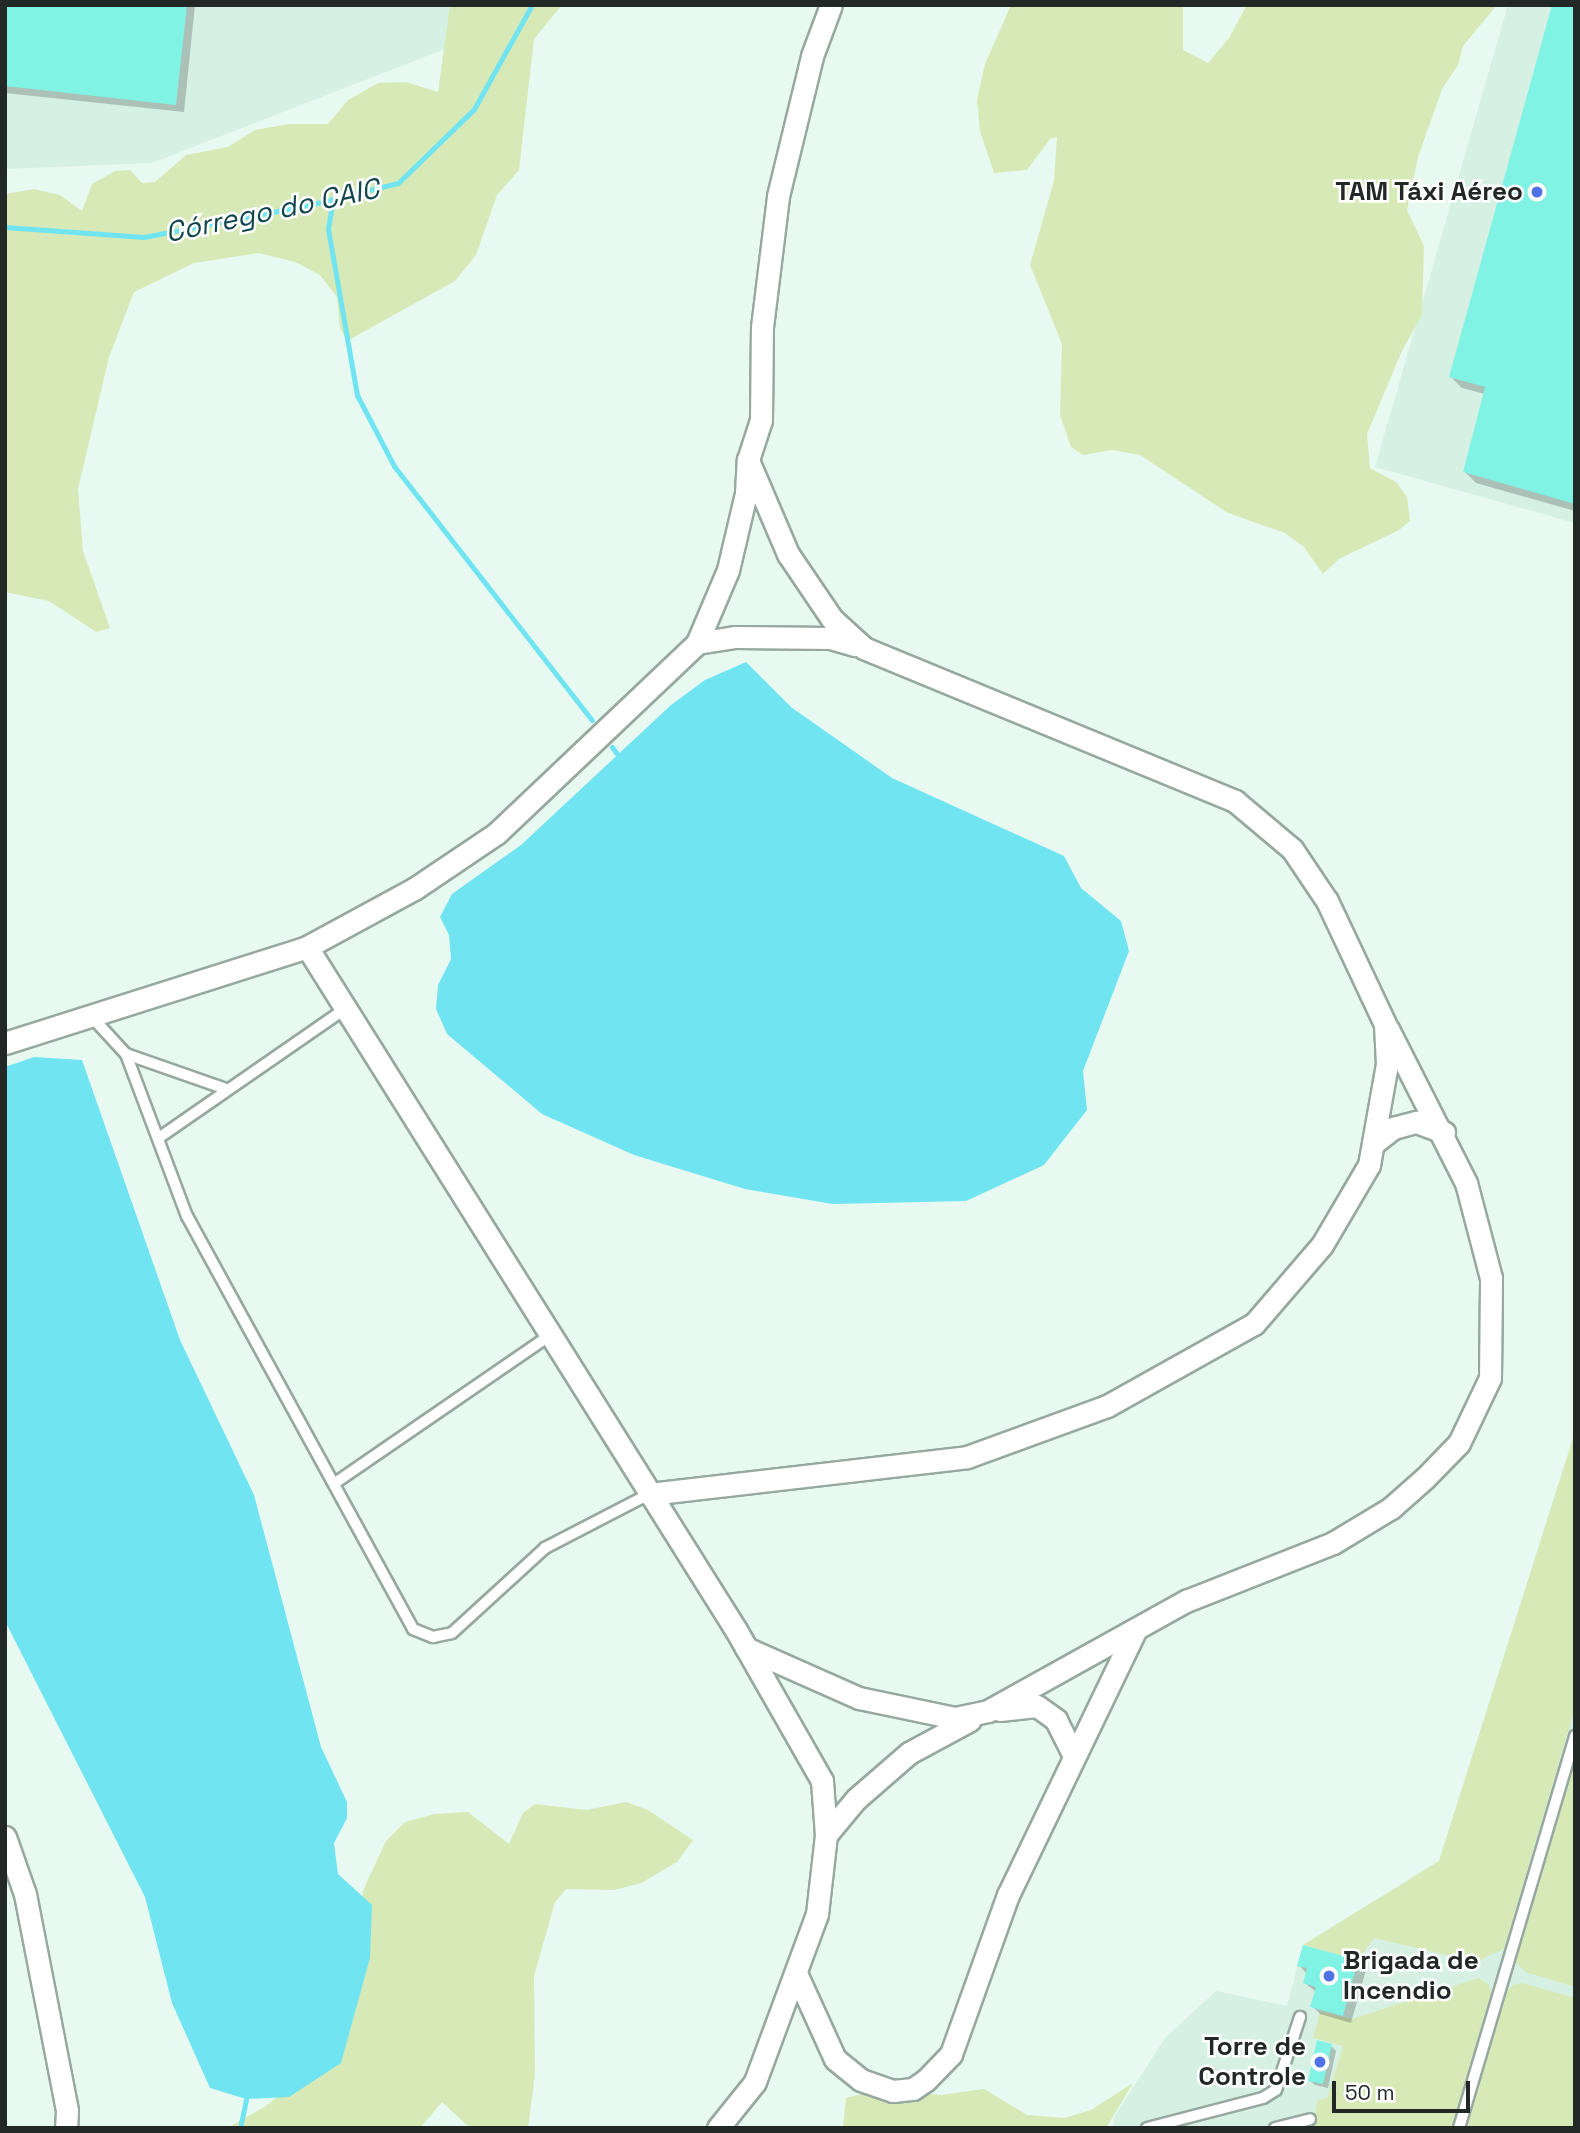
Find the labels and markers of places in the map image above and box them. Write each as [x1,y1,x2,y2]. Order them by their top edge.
place label: TAM Táxi Aéreo [1334,176,1523,208]
marker: TAM Táxi Aéreo [1529,184,1545,200]
place label: Brigada de Incendio [1343,1945,1479,2007]
marker: Brigada de Incendio [1321,1968,1337,1984]
place label: Torre de Controle [1198,2031,1306,2092]
marker: Torre de Controle [1312,2054,1328,2070]

